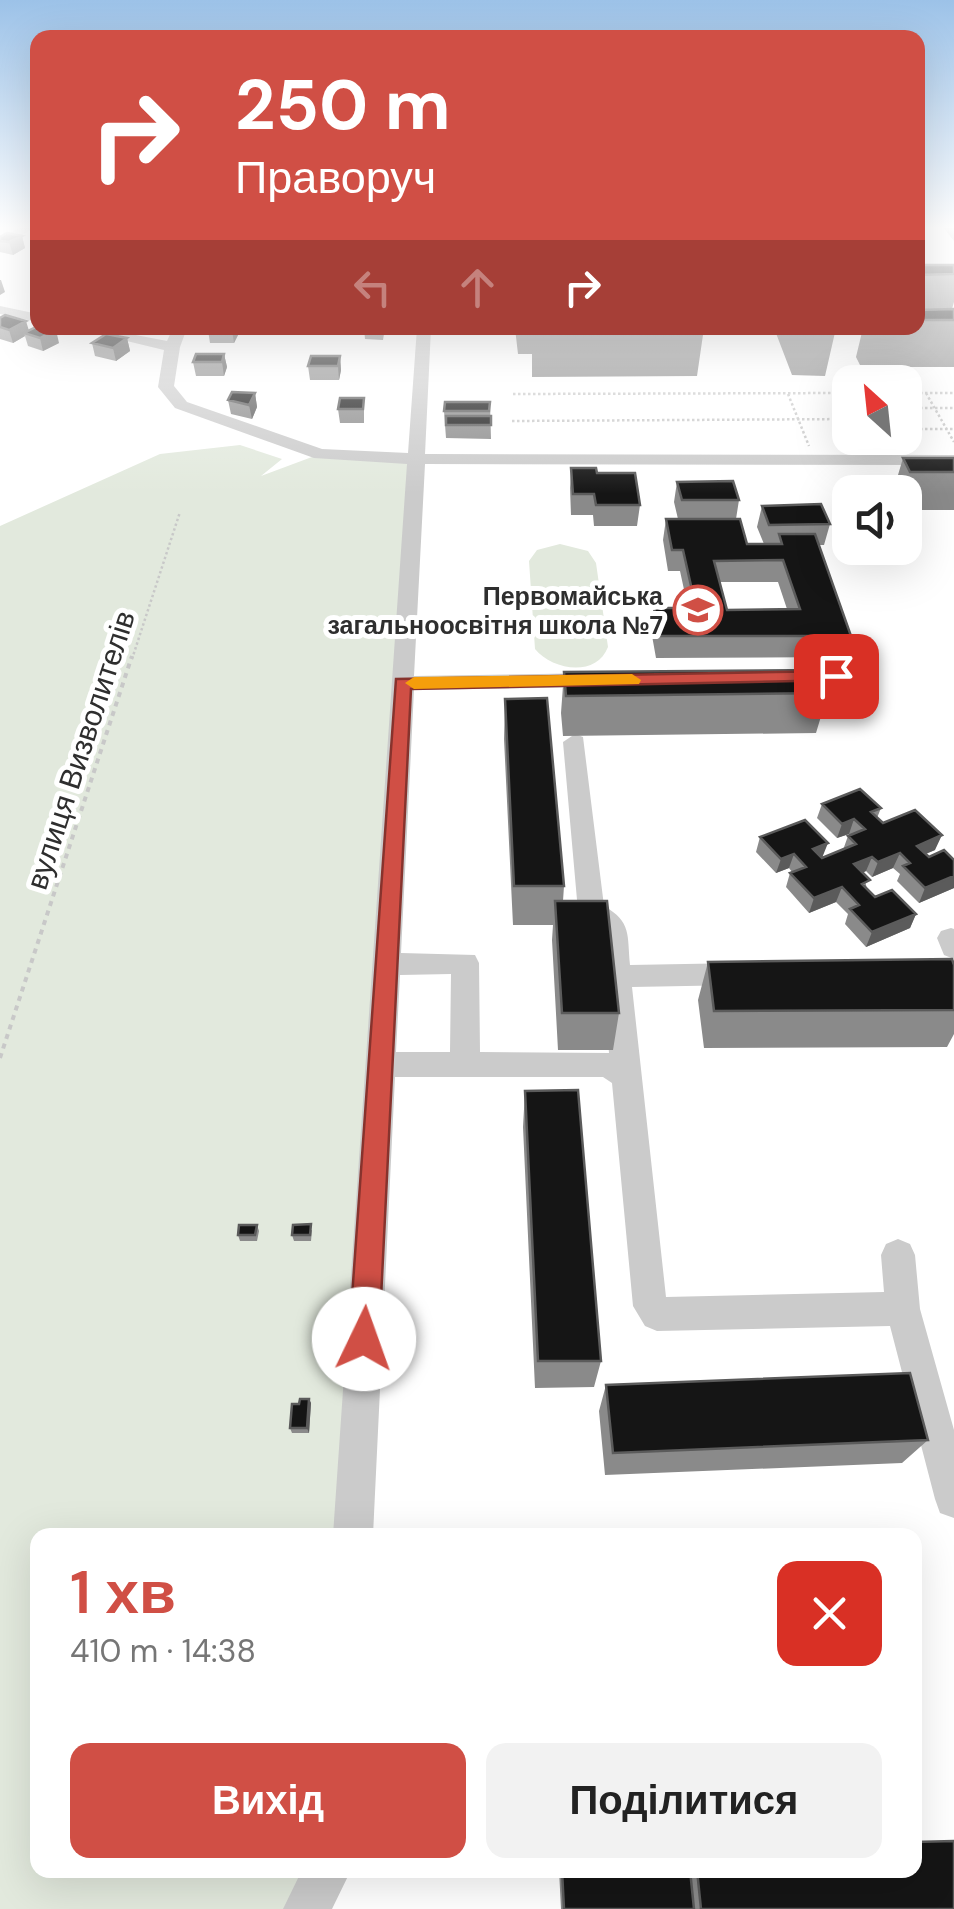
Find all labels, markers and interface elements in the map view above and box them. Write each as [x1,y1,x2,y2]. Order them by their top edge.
text: 250 m [235,60,451,151]
icon: right [70,70,200,200]
text: Праворуч [235,148,436,207]
icon: left [345,260,400,315]
icon: ahead [450,260,505,315]
icon: right [555,260,610,315]
north arrow [832,365,922,455]
map controls [832,365,922,565]
button: sound [832,475,922,565]
place label: Первомайська загальноосвітня школа №7 [327,580,664,642]
school or university icon: Первомайська загальноосвітня школа №7 [672,584,724,636]
street label: вулиця Визволителів [17,605,144,894]
pin [794,634,879,719]
icon: arrive [809,649,864,704]
position arrow [312,1287,416,1391]
text: 1 хв [70,1553,176,1632]
button: close [777,1561,882,1666]
text: 410 m · 14:38 [70,1630,256,1672]
button: Вихід [70,1743,466,1858]
button: Поділитися [486,1743,882,1858]

